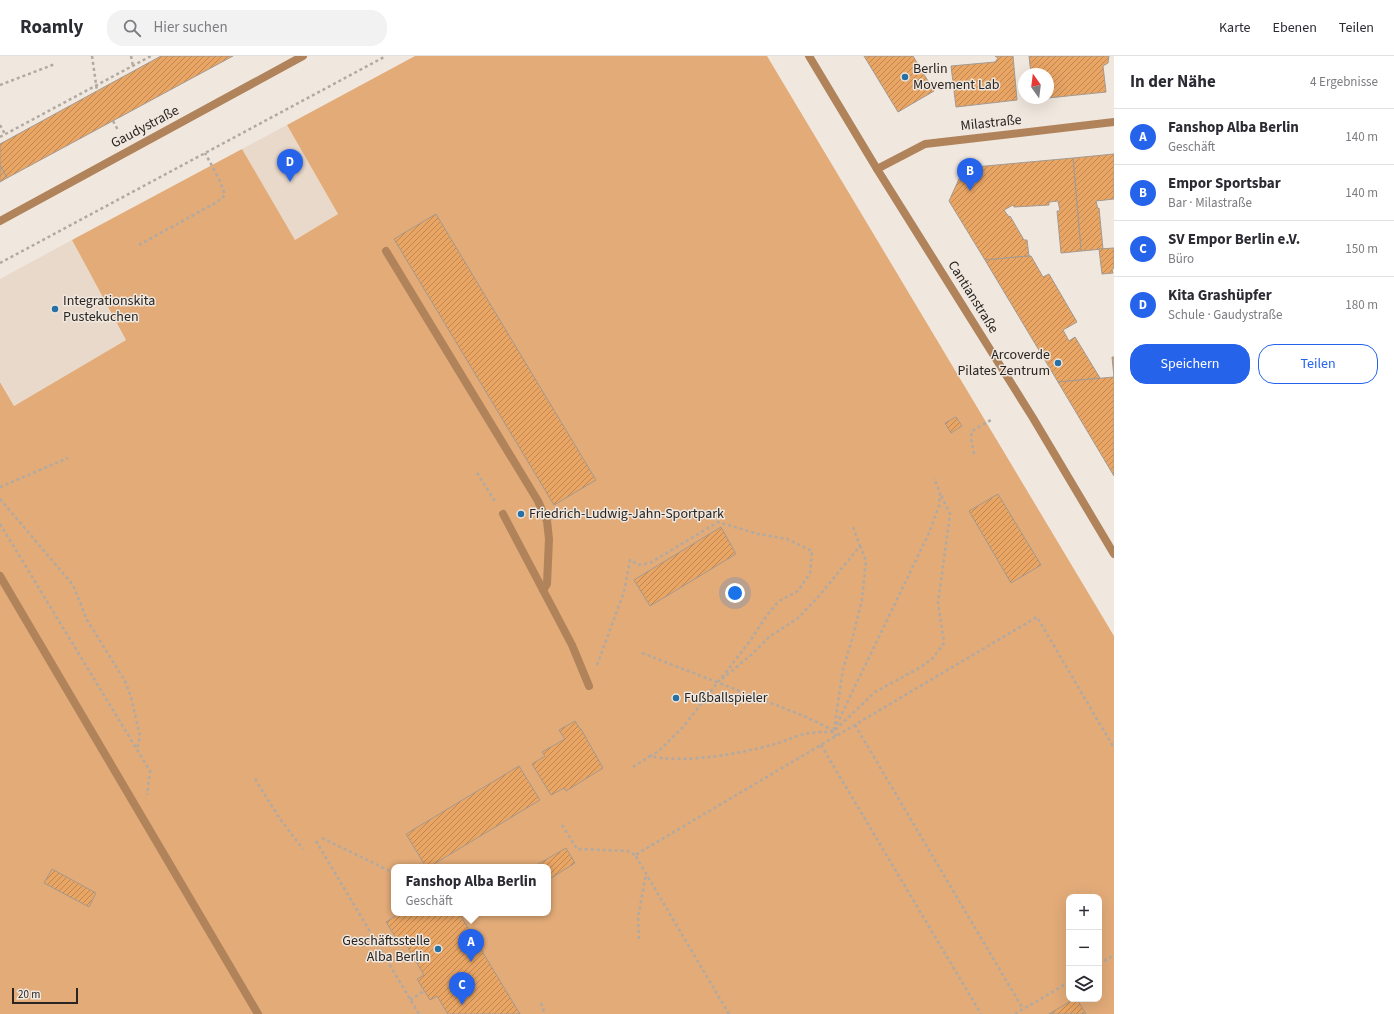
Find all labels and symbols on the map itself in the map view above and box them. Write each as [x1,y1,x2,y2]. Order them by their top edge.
place label: Berlin Movement Lab [913,59,1000,95]
north arrow [1018,68,1054,104]
marker: Berlin Movement Lab [900,72,910,82]
street label: Gaudystraße [107,101,183,153]
street label: Milastraße [960,110,1023,136]
pin: D [277,149,303,182]
pin: B [957,158,983,191]
street label: Cantianstraße [943,257,1003,337]
place label: Integrationskita Pustekuchen [63,291,155,327]
marker: Integrationskita Pustekuchen [50,304,60,314]
place label: Arcoverde Pilates Zentrum [957,345,1050,381]
marker: Arcoverde Pilates Zentrum [1053,358,1063,368]
place label: Friedrich-Ludwig-Jahn-Sportpark [529,504,724,524]
marker: Friedrich-Ludwig-Jahn-Sportpark [516,509,526,519]
your location [725,583,745,603]
place label: Fußballspieler [684,688,768,708]
marker: Fußballspieler [671,693,681,703]
pin: A [458,929,484,962]
place label: Geschäftsstelle Alba Berlin [342,931,430,967]
marker: Geschäftsstelle Alba Berlin [433,944,443,954]
pin: C [449,972,475,1005]
scale bar [12,986,78,1005]

